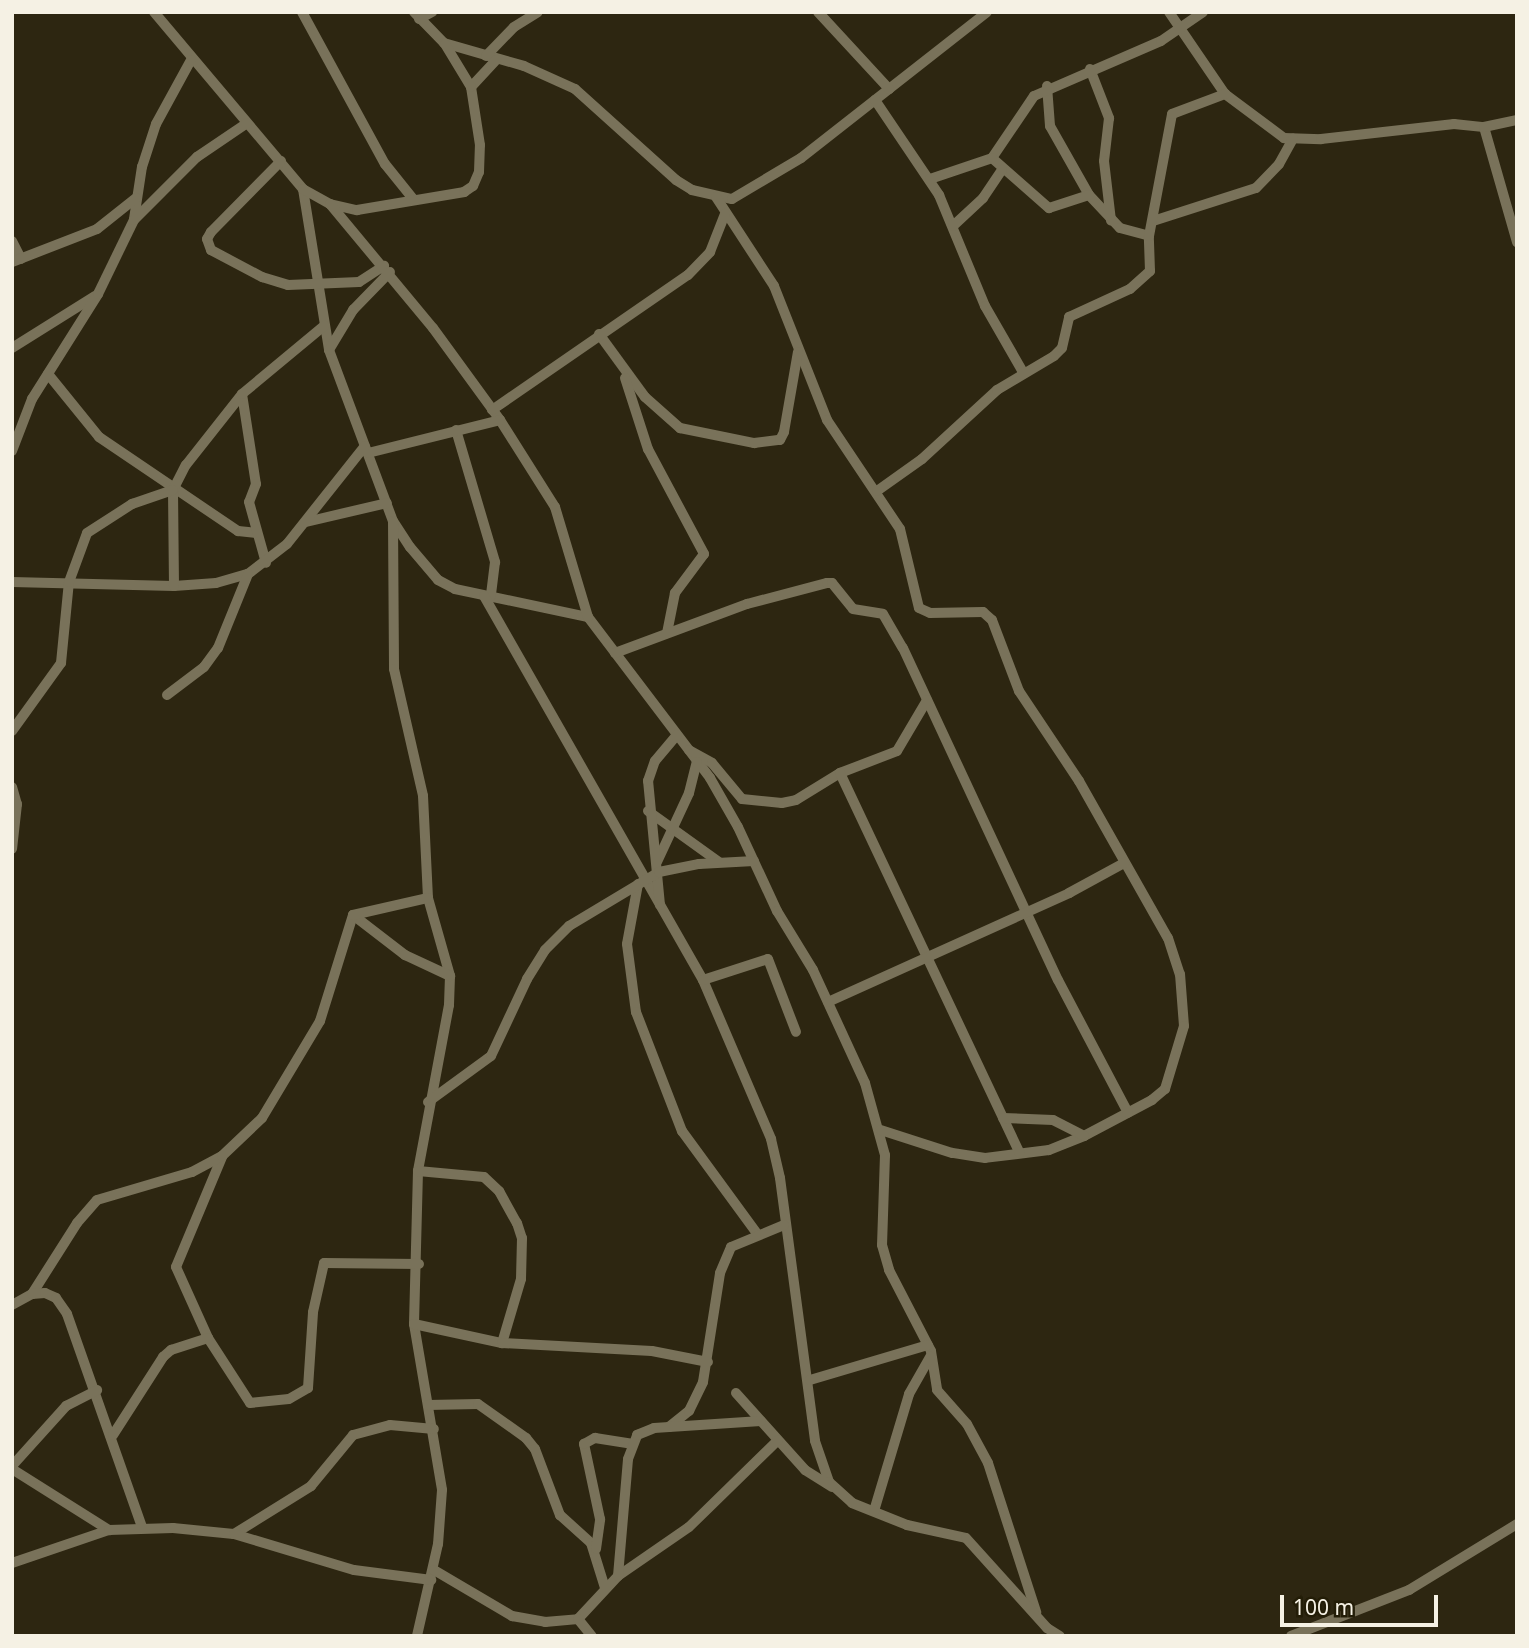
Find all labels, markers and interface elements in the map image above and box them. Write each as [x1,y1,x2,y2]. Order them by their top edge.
scale bar [1284,1582,1442,1626]
text: 100 m [1293,1593,1354,1621]

